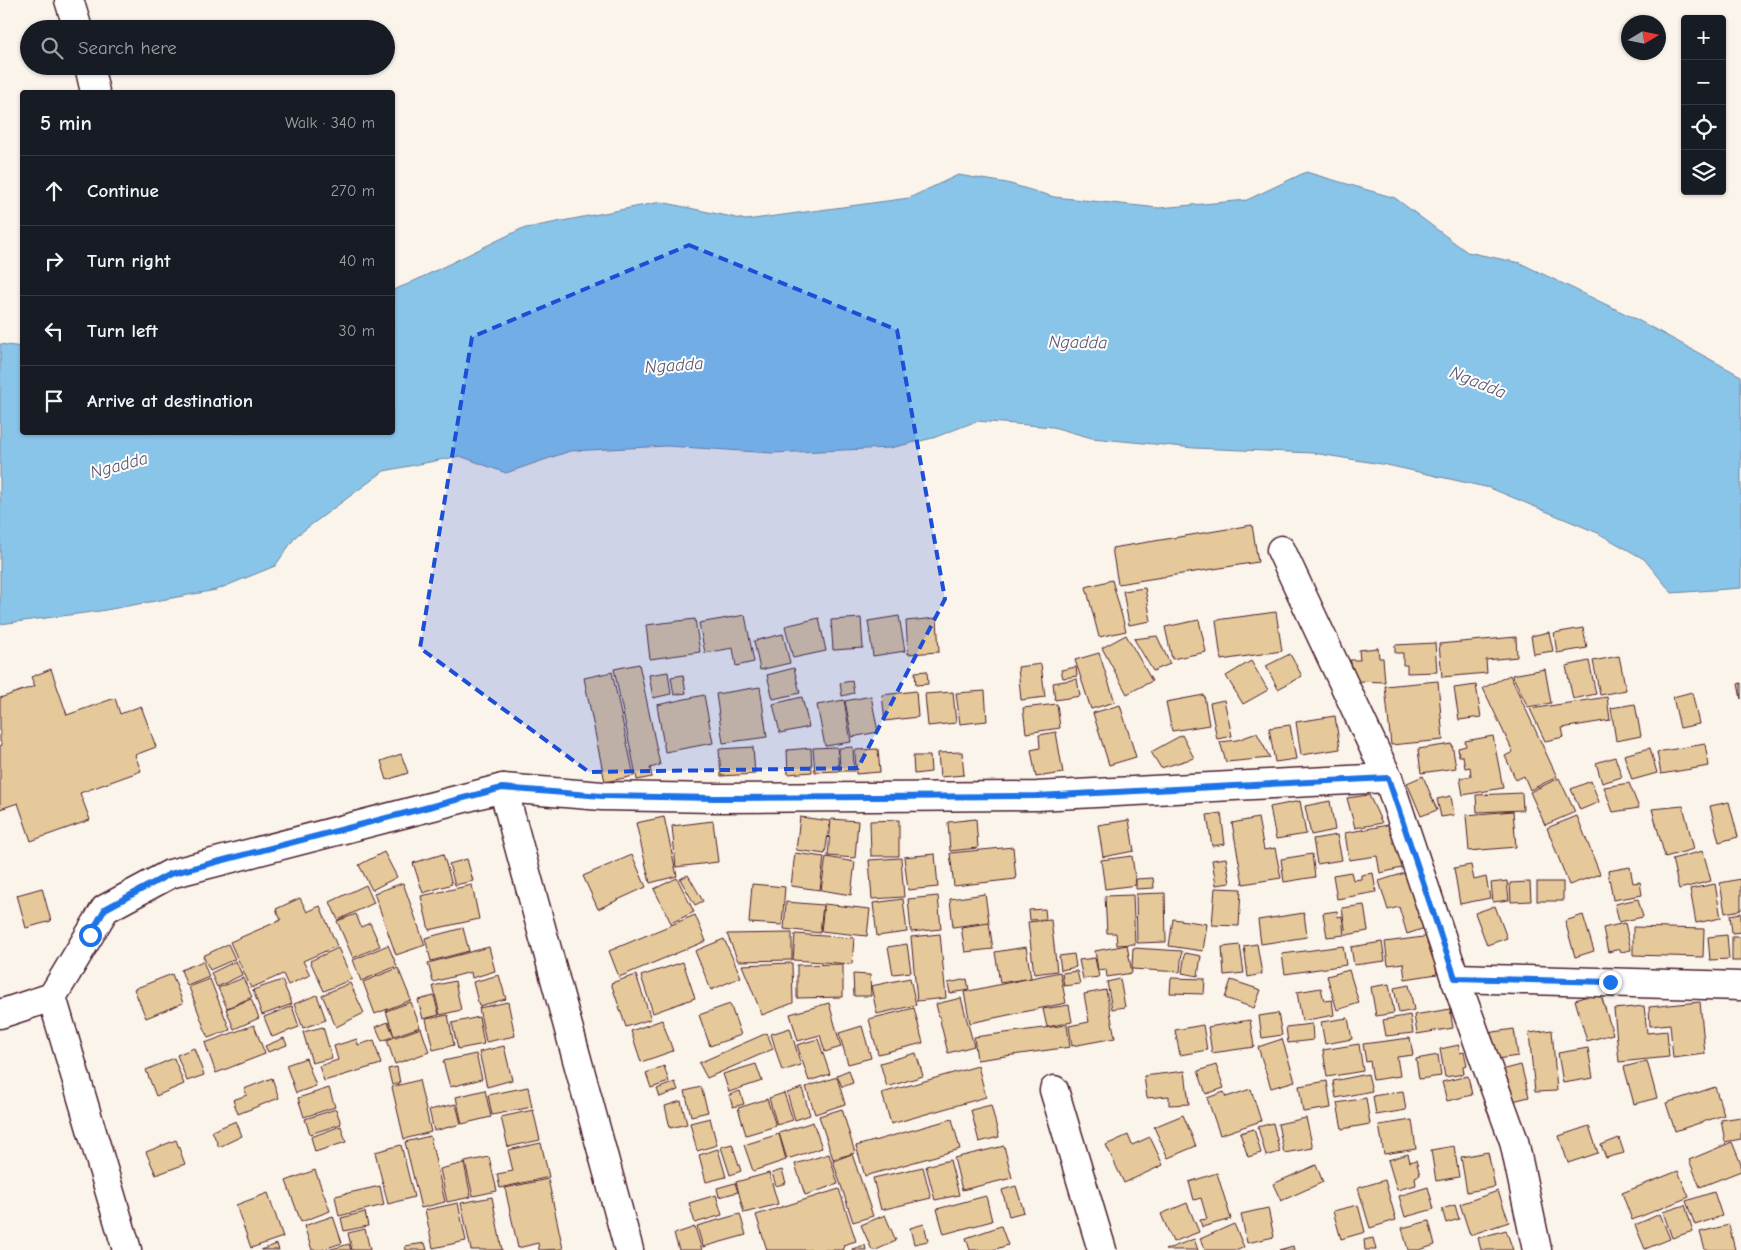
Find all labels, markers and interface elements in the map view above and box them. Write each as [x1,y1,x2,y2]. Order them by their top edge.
north arrow [1621,15,1666,60]
map controls [1681,15,1726,195]
button: + [1681,15,1726,60]
search box [20,20,395,75]
icon: search [38,34,66,62]
text: Search here [78,37,177,59]
button: − [1681,60,1726,105]
button: locate [1681,105,1726,150]
text: 5 min [40,111,92,135]
text: Walk · 340 m [285,114,375,132]
button: layers [1681,150,1726,195]
icon: ahead [40,177,68,205]
text: Continue [87,180,159,202]
text: 270 m [331,182,375,200]
icon: right [40,247,68,275]
text: Turn right [87,250,171,272]
text: 40 m [339,252,375,270]
icon: left [40,317,68,345]
text: Turn left [87,320,158,342]
text: 30 m [339,322,375,340]
water label: Ngadda [1048,331,1108,354]
water label: Ngadda [644,353,704,378]
water label: Ngadda [1447,362,1509,403]
icon: arrive [40,387,68,415]
text: Arrive at destination [87,390,253,412]
water label: Ngadda [88,448,150,483]
route start [79,924,102,947]
route end [1599,971,1622,994]

